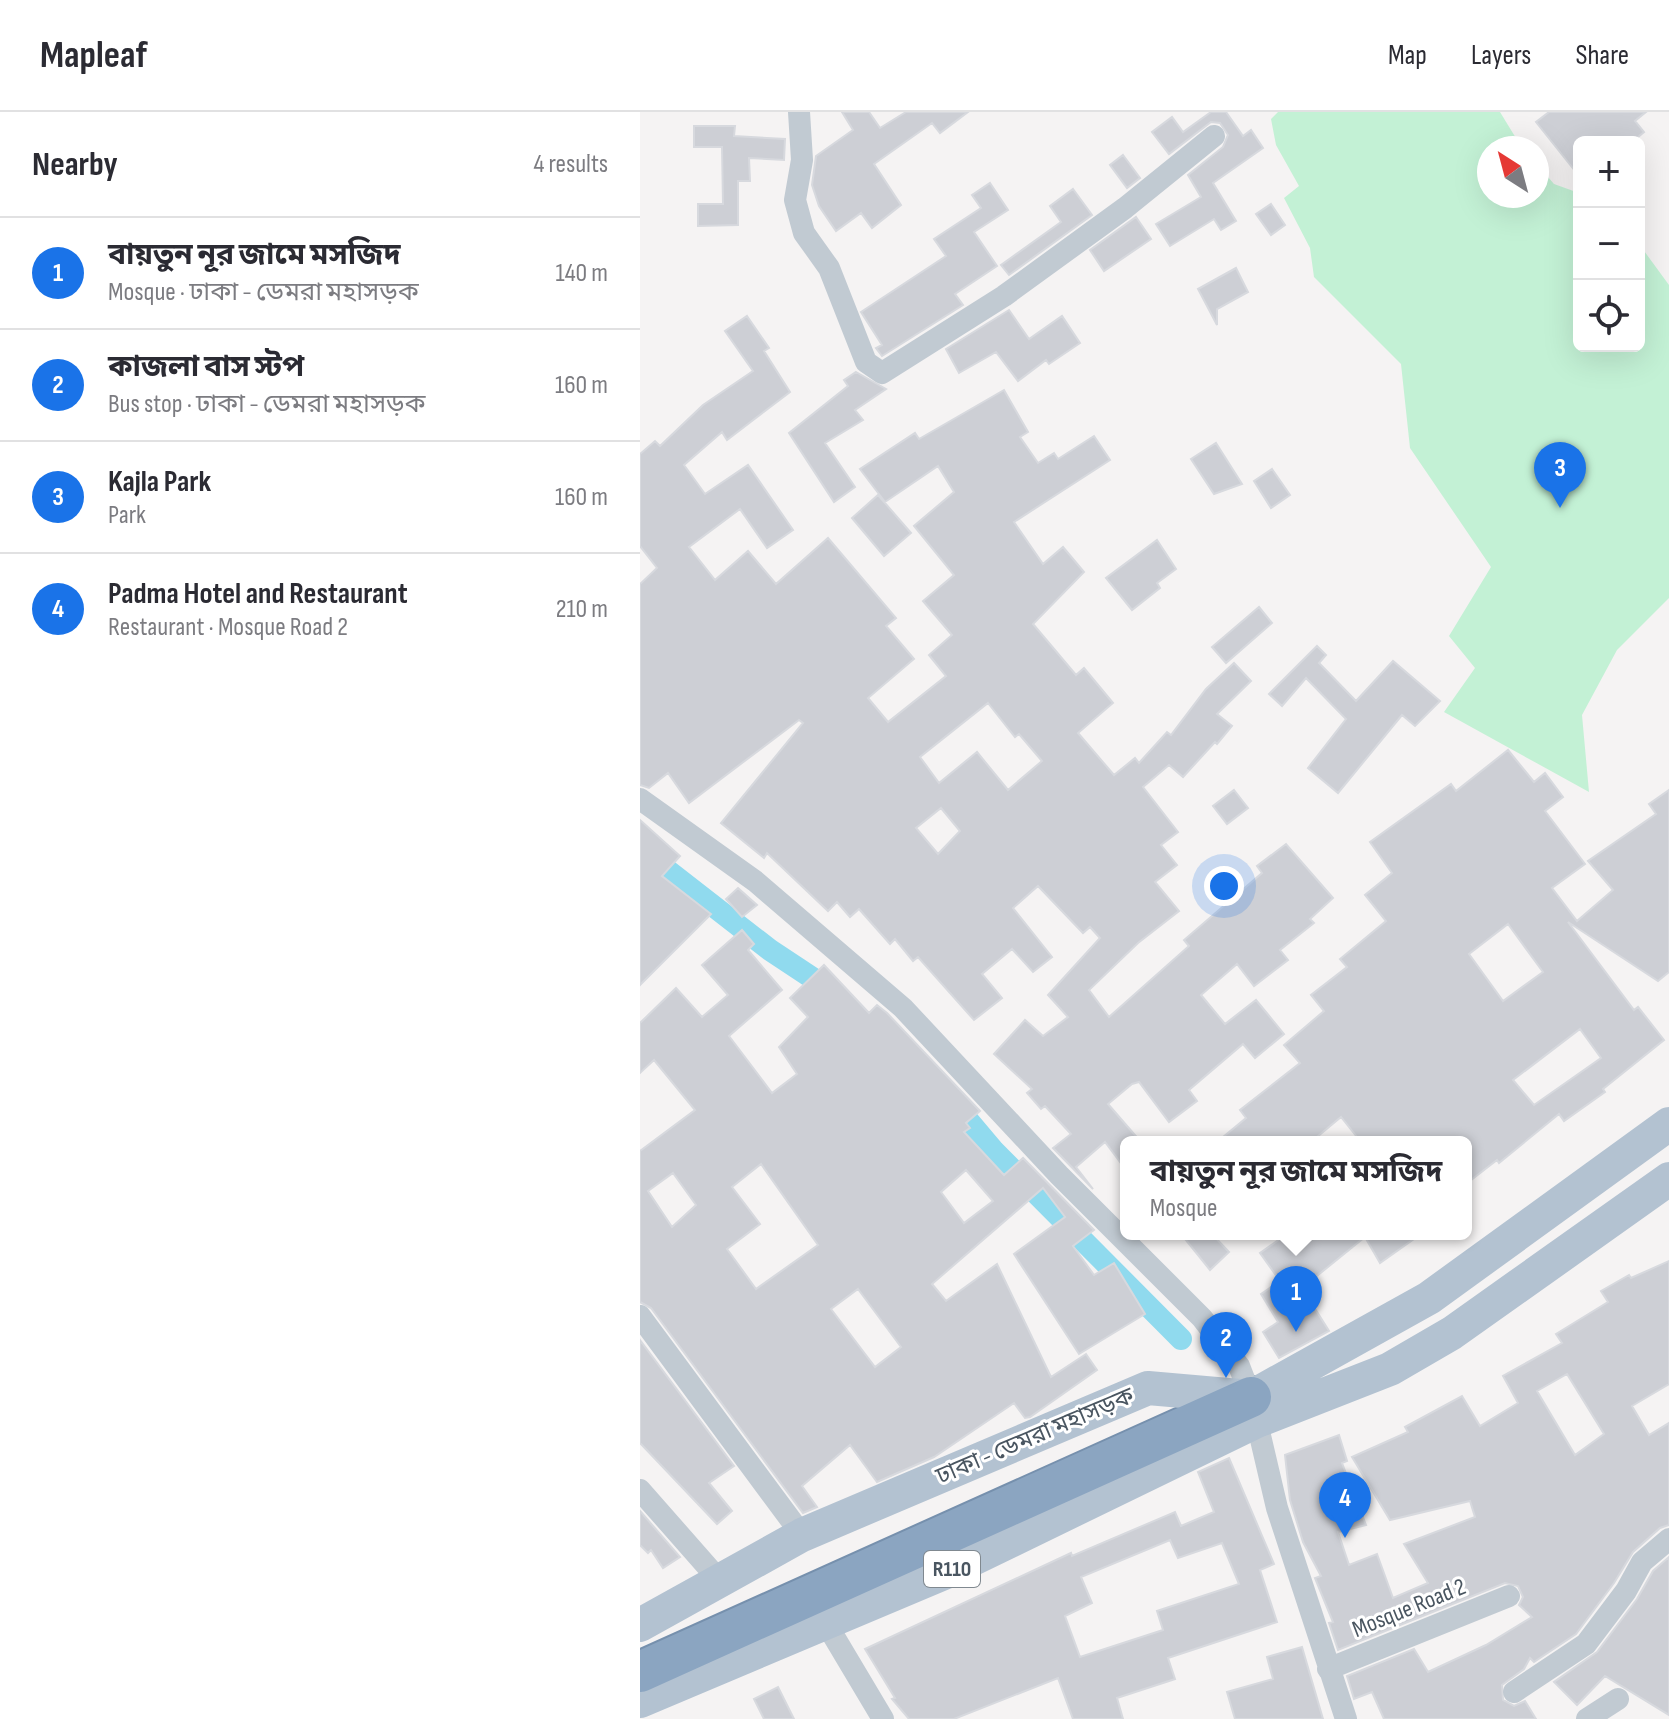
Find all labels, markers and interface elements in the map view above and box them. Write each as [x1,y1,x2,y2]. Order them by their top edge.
text: Mapleaf [40,33,147,78]
text: Map [1388,39,1427,72]
text: Layers [1471,39,1531,72]
text: Share [1575,39,1629,72]
north arrow [1477,136,1549,208]
map controls [1573,136,1645,352]
button: + [1573,136,1645,208]
text: Nearby [32,144,118,185]
text: 4 results [533,149,608,180]
button: − [1573,208,1645,280]
text: বায়তুন নূর জামে মসজিদ [108,237,400,273]
text: 1 [53,258,63,289]
text: 140 m [556,258,608,289]
text: Mosque · ঢাকা - ডেমরা মহাসড়ক [108,277,419,308]
button: locate [1573,280,1645,352]
text: কাজলা বাস স্টপ [108,349,304,385]
text: 2 [52,370,64,401]
text: 160 m [555,370,608,401]
text: Bus stop · ঢাকা - ডেমরা মহাসড়ক [108,389,426,420]
pin: 3 [1534,442,1586,508]
text: Kajla Park [108,464,211,500]
text: 3 [52,482,64,513]
text: 160 m [555,482,608,513]
text: Park [108,500,146,531]
text: Padma Hotel and Restaurant [108,576,408,612]
text: 4 [52,594,64,625]
text: 210 m [556,594,608,625]
text: Restaurant · Mosque Road 2 [108,612,348,643]
your location [1204,866,1244,906]
popup [1120,1136,1472,1240]
text: বায়তুন নূর জামে মসজিদ [1150,1154,1442,1190]
text: Mosque [1150,1193,1217,1224]
pin: 1 [1270,1266,1322,1332]
pin: 2 [1200,1312,1252,1378]
street label: ঢাকা - ডেমরা মহাসড়ক [931,1381,1139,1491]
pin: 4 [1319,1472,1371,1538]
road number: R110 [924,1551,980,1587]
street label: Mosque Road 2 [1348,1572,1470,1644]

